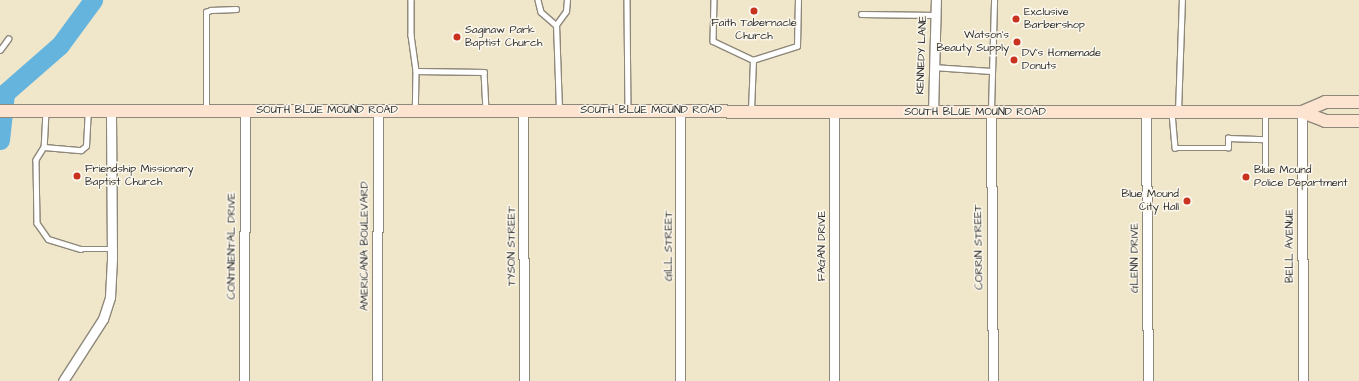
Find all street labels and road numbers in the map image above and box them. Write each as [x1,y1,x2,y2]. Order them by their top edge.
street label: KENNEDY LANE [914,15,930,95]
street label: SOUTH BLUE MOUND ROAD [256,103,398,117]
street label: SOUTH BLUE MOUND ROAD [580,103,722,117]
street label: SOUTH BLUE MOUND ROAD [904,105,1046,119]
street label: AMERICANA BOULEVARD [358,181,372,311]
street label: CONTINENTAL DRIVE [225,193,239,299]
street label: CORRIN STREET [972,204,986,290]
street label: TYSON STREET [505,206,519,286]
street label: BELL AVENUE [1283,209,1297,283]
street label: GILL STREET [662,211,676,281]
street label: FAGAN DRIVE [815,211,829,281]
street label: GLENN DRIVE [1128,223,1142,293]

